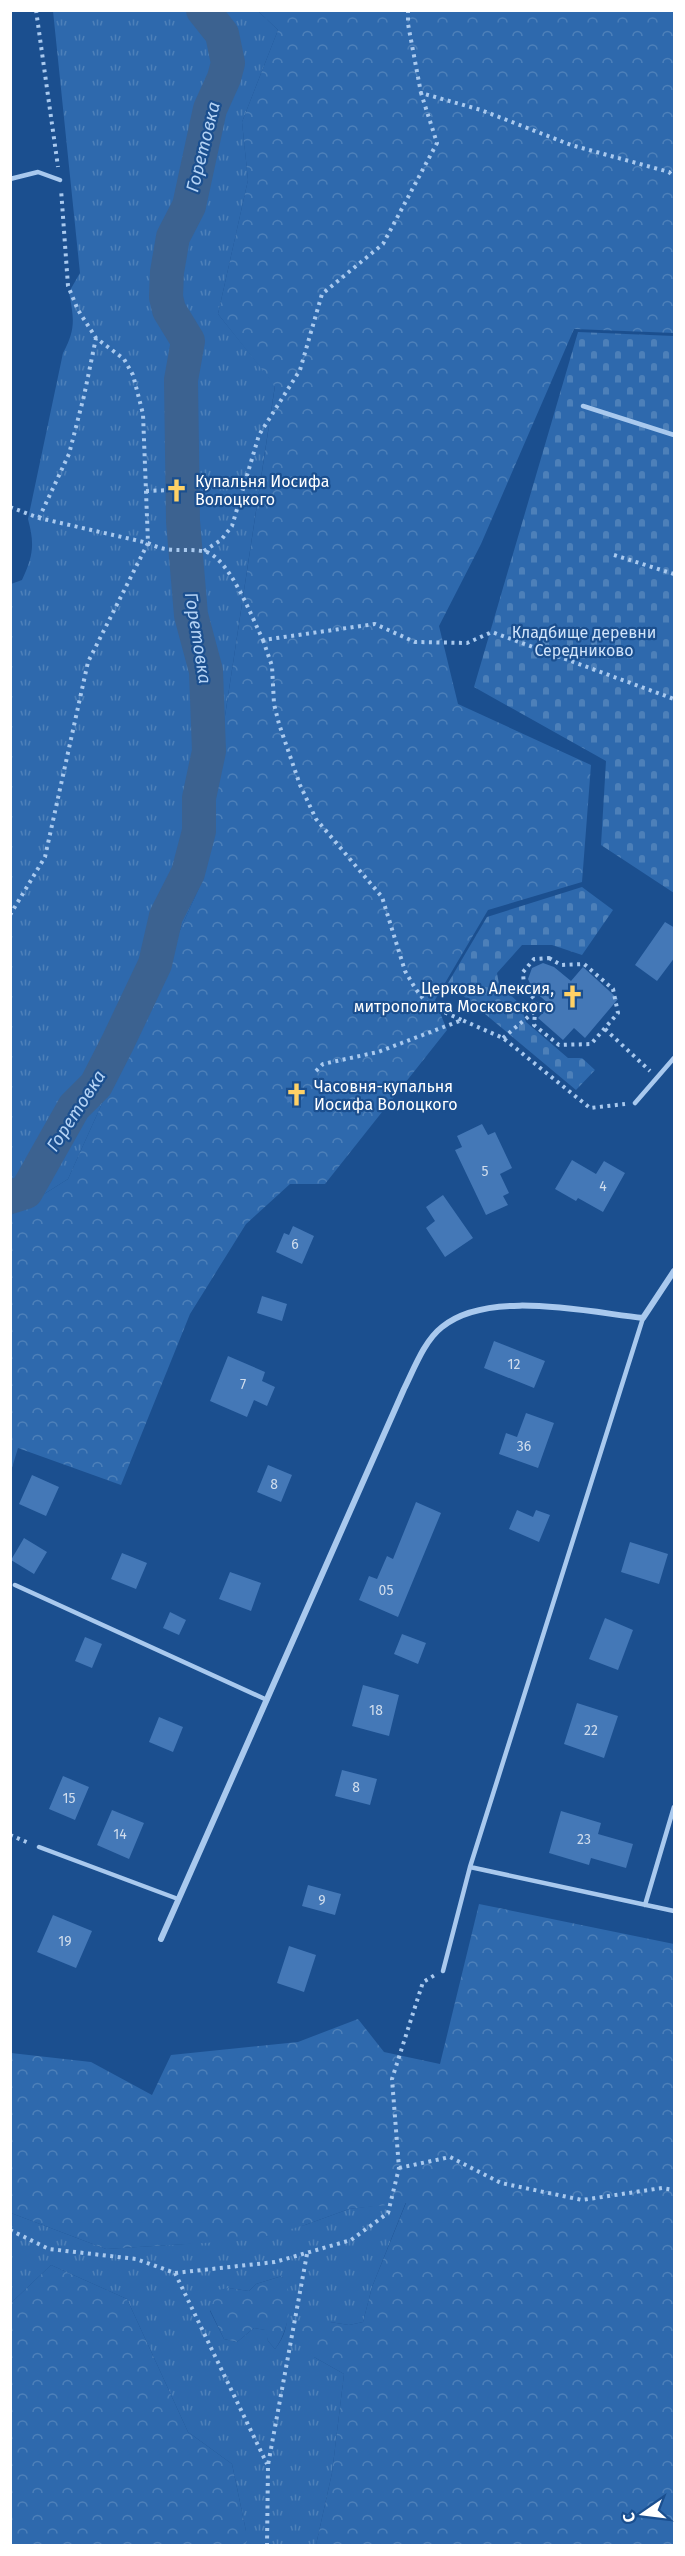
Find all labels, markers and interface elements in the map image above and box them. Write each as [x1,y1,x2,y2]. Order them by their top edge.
water label: Горетовка [181,100,225,194]
place label: Купальня Иосифа Волоцкого [195,472,329,509]
church icon: Купальня Иосифа Волоцкого [164,477,190,503]
water label: Горетовка [180,591,216,685]
park label: Кладбище деревни Середниково [512,623,656,660]
place label: Церковь Алексия, митрополита Московского [354,979,554,1016]
church icon: Церковь Алексия, митрополита Московского [559,984,585,1010]
water label: Горетовка [42,1066,110,1156]
place label: Часовня-купальня Иосифа Волоцкого [314,1077,458,1114]
church icon: Часовня-купальня Иосифа Волоцкого [283,1082,309,1108]
house number: 5 [481,1163,489,1180]
house number: 4 [599,1178,607,1195]
house number: 6 [291,1236,299,1253]
house number: 12 [508,1356,521,1373]
house number: 7 [240,1376,246,1393]
house number: 36 [517,1438,531,1455]
house number: 8 [270,1476,278,1493]
house number: 05 [379,1582,393,1599]
house number: 18 [369,1702,383,1719]
house number: 22 [584,1722,598,1739]
house number: 8 [352,1779,360,1796]
house number: 15 [62,1790,76,1807]
house number: 14 [113,1826,127,1843]
house number: 23 [577,1831,591,1848]
house number: 9 [318,1892,326,1909]
house number: 19 [58,1933,72,1950]
north arrow [613,2484,673,2544]
text: С [618,2510,639,2524]

